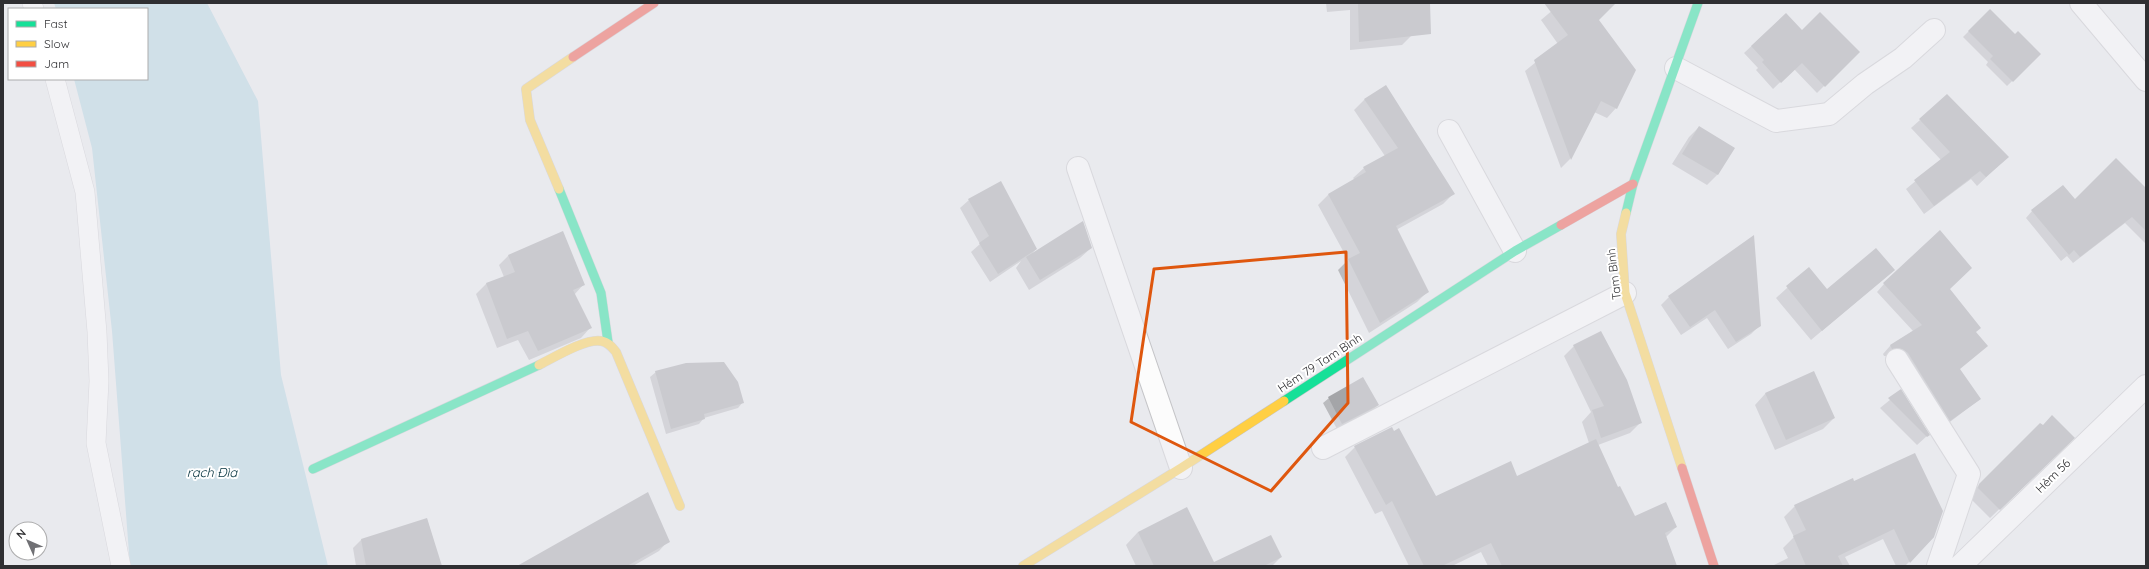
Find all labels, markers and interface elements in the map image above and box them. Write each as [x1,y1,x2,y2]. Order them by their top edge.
legend [8,8,148,80]
text: Fast [44,16,68,31]
text: Slow [44,36,70,51]
text: Jam [44,56,69,71]
street label: Tam Bình [1603,247,1624,301]
street label: Hẻm 79 Tam Bình [1275,330,1365,395]
street label: Hẻm 56 [2032,455,2074,496]
water label: rạch Đìa [187,464,238,480]
north arrow [8,521,48,561]
text: N [13,526,29,542]

